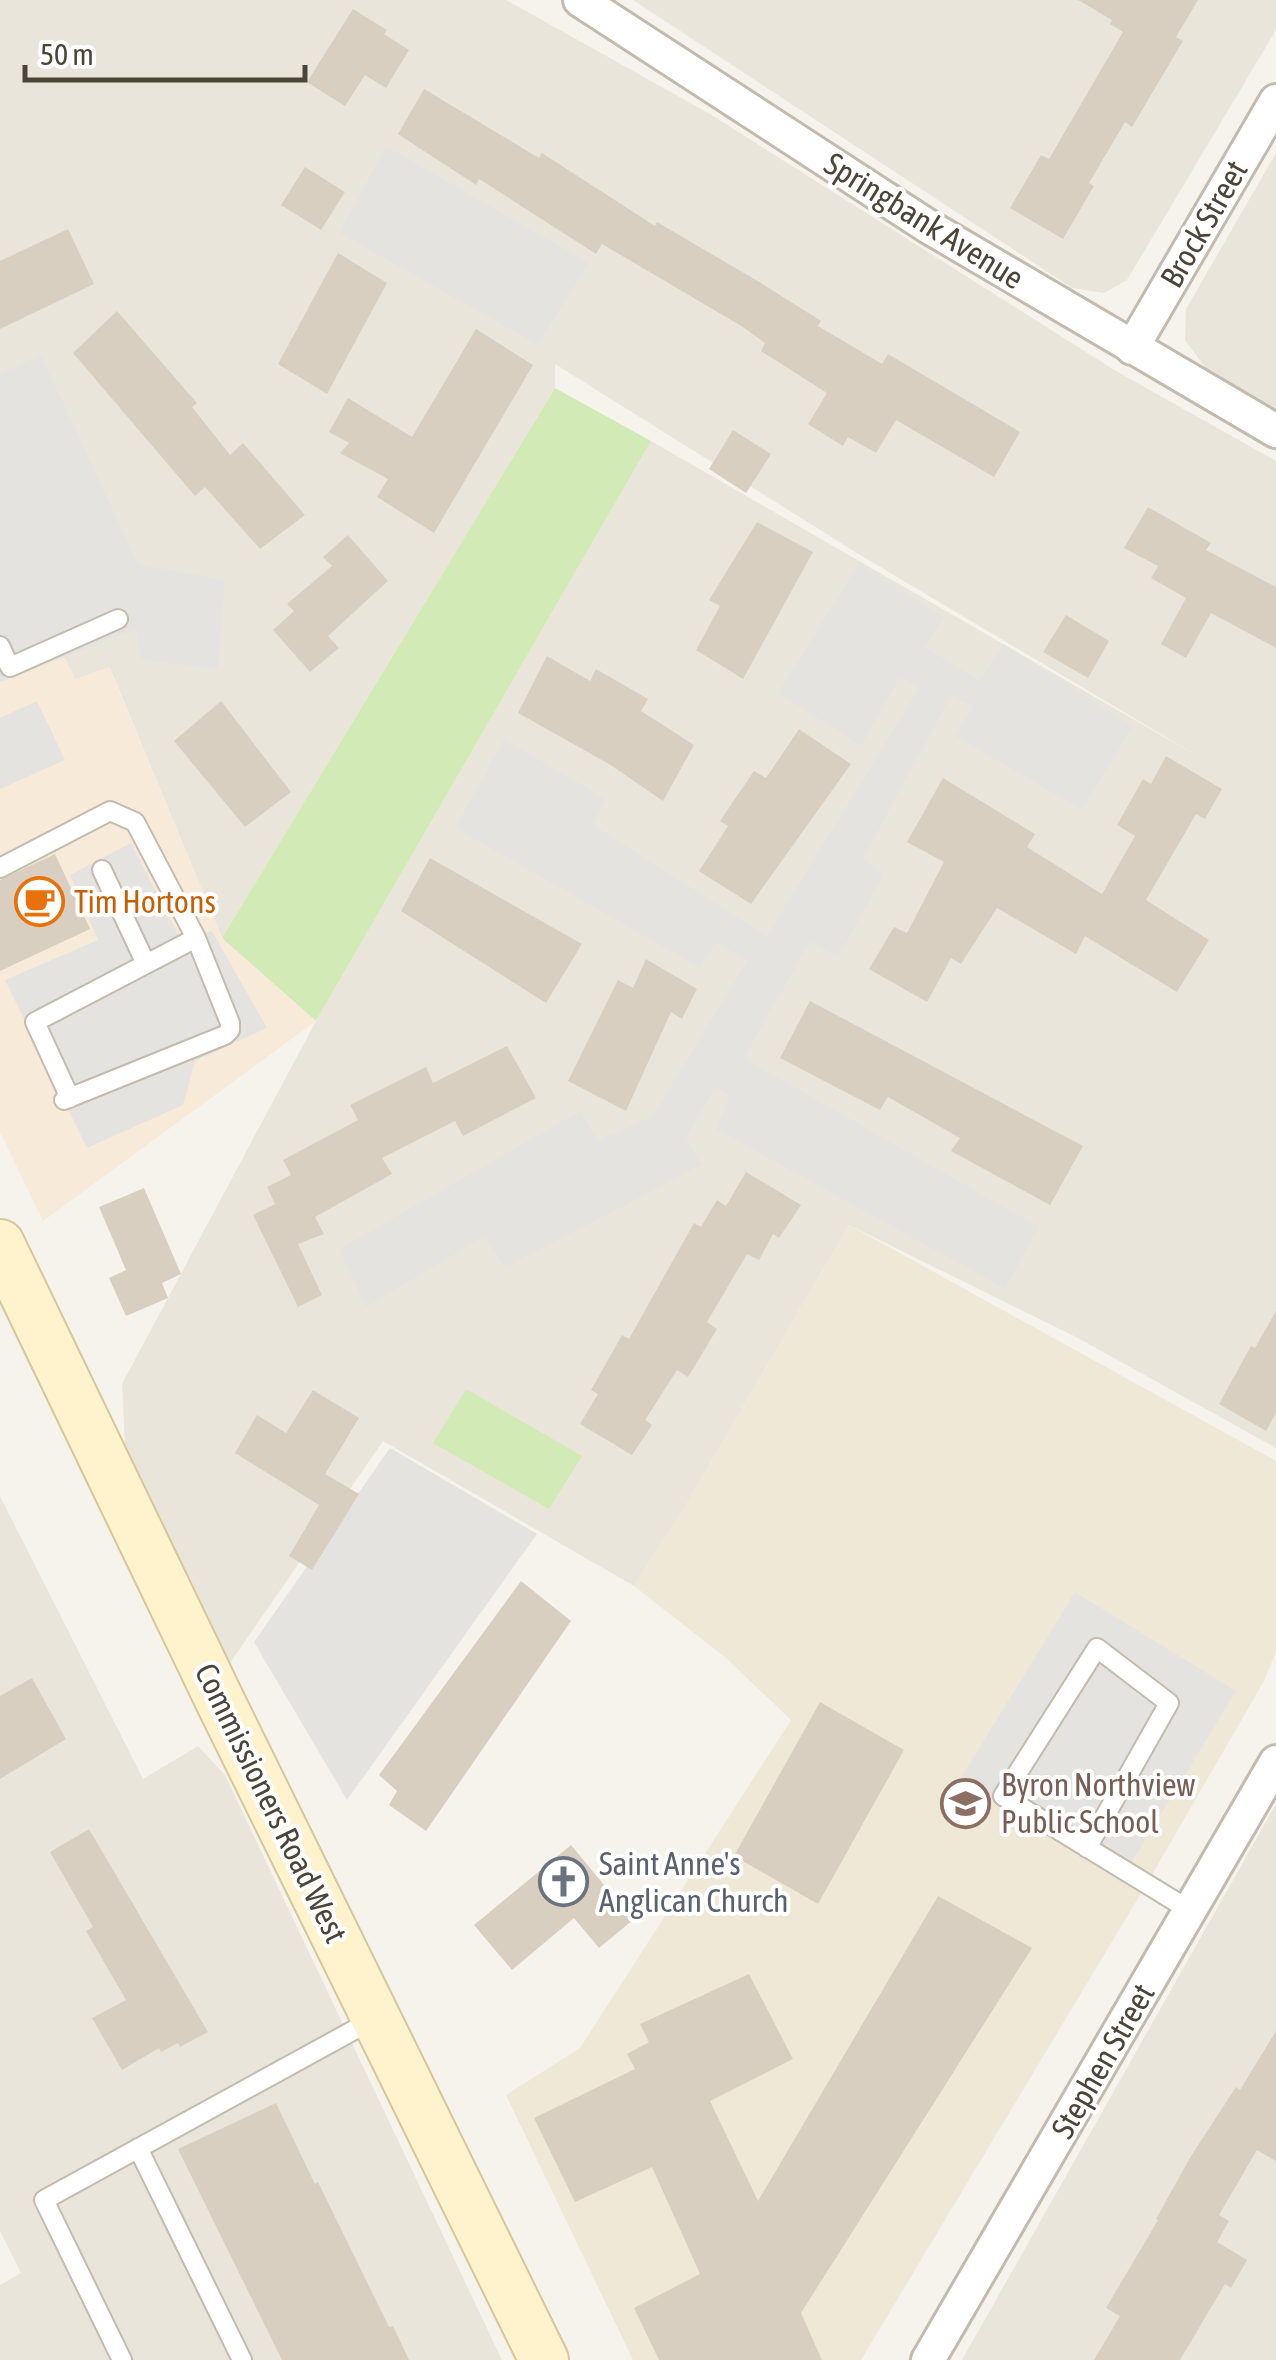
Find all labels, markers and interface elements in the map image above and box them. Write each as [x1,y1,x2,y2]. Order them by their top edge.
scale bar [25,20,305,82]
text: 50 m [40,37,94,71]
street label: Springbank Avenue [818,145,1030,296]
street label: Brock Street [1153,154,1255,294]
cafe icon: Tim Hortons [13,876,65,928]
place label: Tim Hortons [74,883,216,920]
street label: Commissioners Road West [188,1657,355,1948]
place label: Byron Northview Public School [1001,1766,1195,1840]
school or university icon: Byron Northview Public School [940,1777,992,1829]
place label: Saint Anne's Anglican Church [599,1845,789,1919]
church icon: Saint Anne's Anglican Church [538,1856,590,1908]
street label: Stephen Street [1043,1977,1162,2145]

